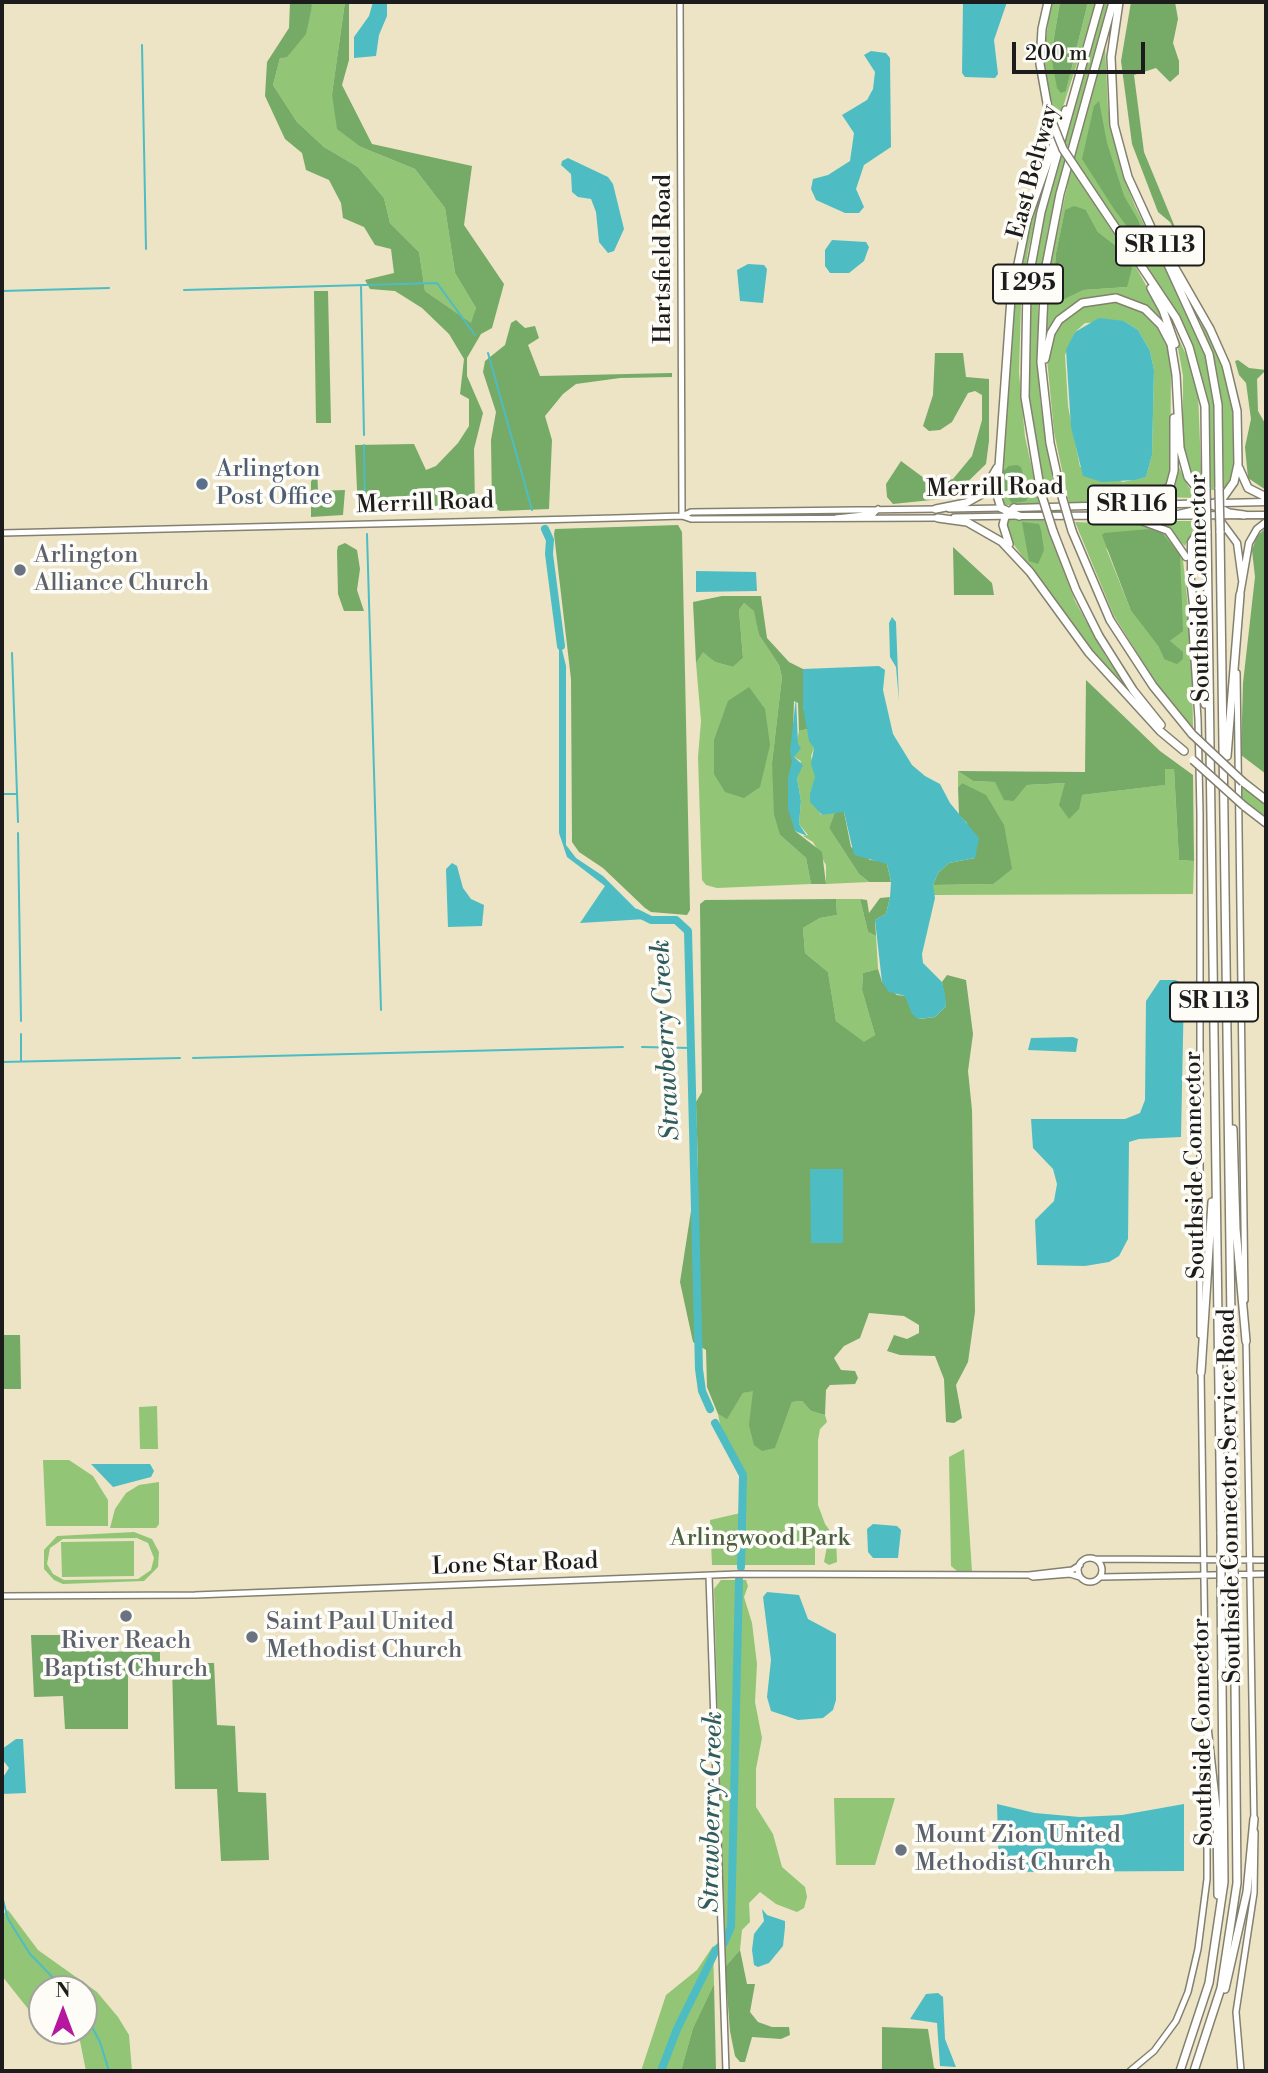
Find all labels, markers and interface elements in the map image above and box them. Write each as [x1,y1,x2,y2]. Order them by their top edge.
scale bar [1016,28,1149,72]
text: 200 m [1025,41,1088,67]
street label: East Beltway [1002,102,1066,242]
street label: Hartsfield Road [650,174,678,344]
road number: SR 113 [1116,227,1204,266]
road number: I 295 [993,264,1063,304]
place label: Arlington Post Office [216,456,333,512]
street label: Merrill Road [926,473,1064,505]
street label: Southside Connector [1185,474,1217,702]
marker: Arlington Post Office [194,476,210,492]
road number: SR 116 [1088,485,1176,524]
street label: Merrill Road [356,487,494,521]
place label: Arlington Alliance Church [34,542,209,598]
marker: Arlington Alliance Church [12,562,28,578]
water label: Strawberry Creek [646,939,688,1141]
road number: SR 113 [1170,982,1258,1021]
street label: Southside Connector [1180,1051,1212,1279]
street label: Southside Connector Service Road [1213,1308,1249,1684]
park label: Arlingwood Park [670,1525,850,1553]
street label: Lone Star Road [431,1548,599,1582]
marker: River Reach Baptist Church [118,1608,134,1624]
place label: Saint Paul United Methodist Church [266,1609,462,1665]
street label: Southside Connector [1188,1618,1220,1846]
place label: River Reach Baptist Church [44,1628,208,1684]
marker: Saint Paul United Methodist Church [244,1629,260,1645]
water label: Strawberry Creek [696,1711,730,1913]
place label: Mount Zion United Methodist Church [915,1822,1121,1878]
marker: Mount Zion United Methodist Church [893,1842,909,1858]
north arrow [28,1975,98,2045]
text: N [55,1979,71,2003]

